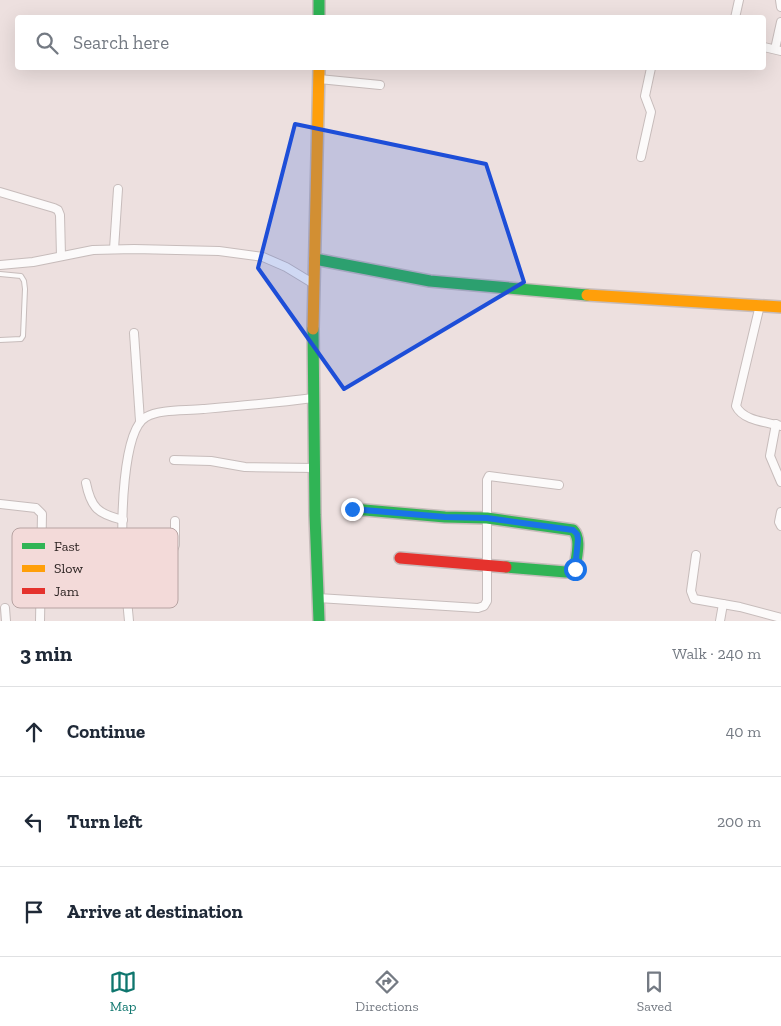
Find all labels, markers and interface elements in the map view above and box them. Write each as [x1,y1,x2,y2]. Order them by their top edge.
search box [15,15,766,70]
icon: search [33,29,61,57]
text: Search here [73,31,169,54]
route end [341,498,364,521]
legend [12,528,178,608]
text: Fast [54,538,81,555]
route start [564,558,587,581]
text: Slow [54,560,83,577]
text: Jam [54,583,79,600]
text: 3 min [20,641,72,666]
text: Walk · 240 m [672,644,761,663]
icon: ahead [20,718,48,746]
text: Continue [67,720,145,743]
text: 40 m [726,722,761,741]
icon: left [20,808,48,836]
text: Turn left [67,810,142,833]
text: 200 m [717,812,761,831]
icon: arrive [20,898,48,926]
text: Arrive at destination [67,900,243,923]
tab: Map [109,968,137,1015]
tab: Directions [355,968,419,1015]
tab: Saved [637,968,672,1015]

